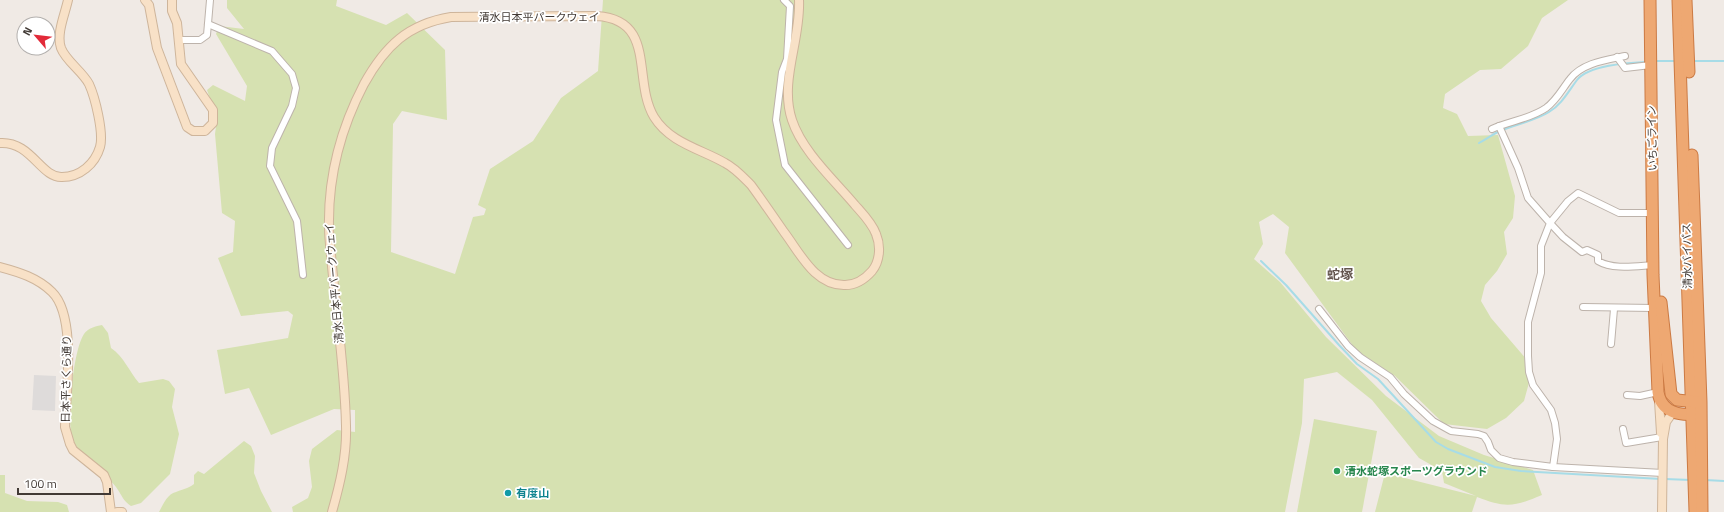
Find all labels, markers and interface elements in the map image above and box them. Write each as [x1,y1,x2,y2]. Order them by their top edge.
street label: 清水日本平パークウェイ [479,9,600,25]
north arrow [16,16,56,56]
text: N [18,24,36,38]
street label: いちごライン [1643,105,1661,171]
street label: 清水日本平パークウェイ [321,222,347,344]
street label: 清水バイパス [1678,223,1696,289]
district label: 蛇塚 [1327,264,1353,284]
street label: 日本平さくら通り [57,335,75,423]
place label: 清水蛇塚スポーツグラウンド [1345,463,1488,479]
marker: 清水蛇塚スポーツグラウンド [1332,466,1342,476]
scale bar [18,470,110,496]
text: 100 m [24,474,57,493]
place label: 有度山 [516,485,549,501]
marker: 有度山 [503,488,513,498]

